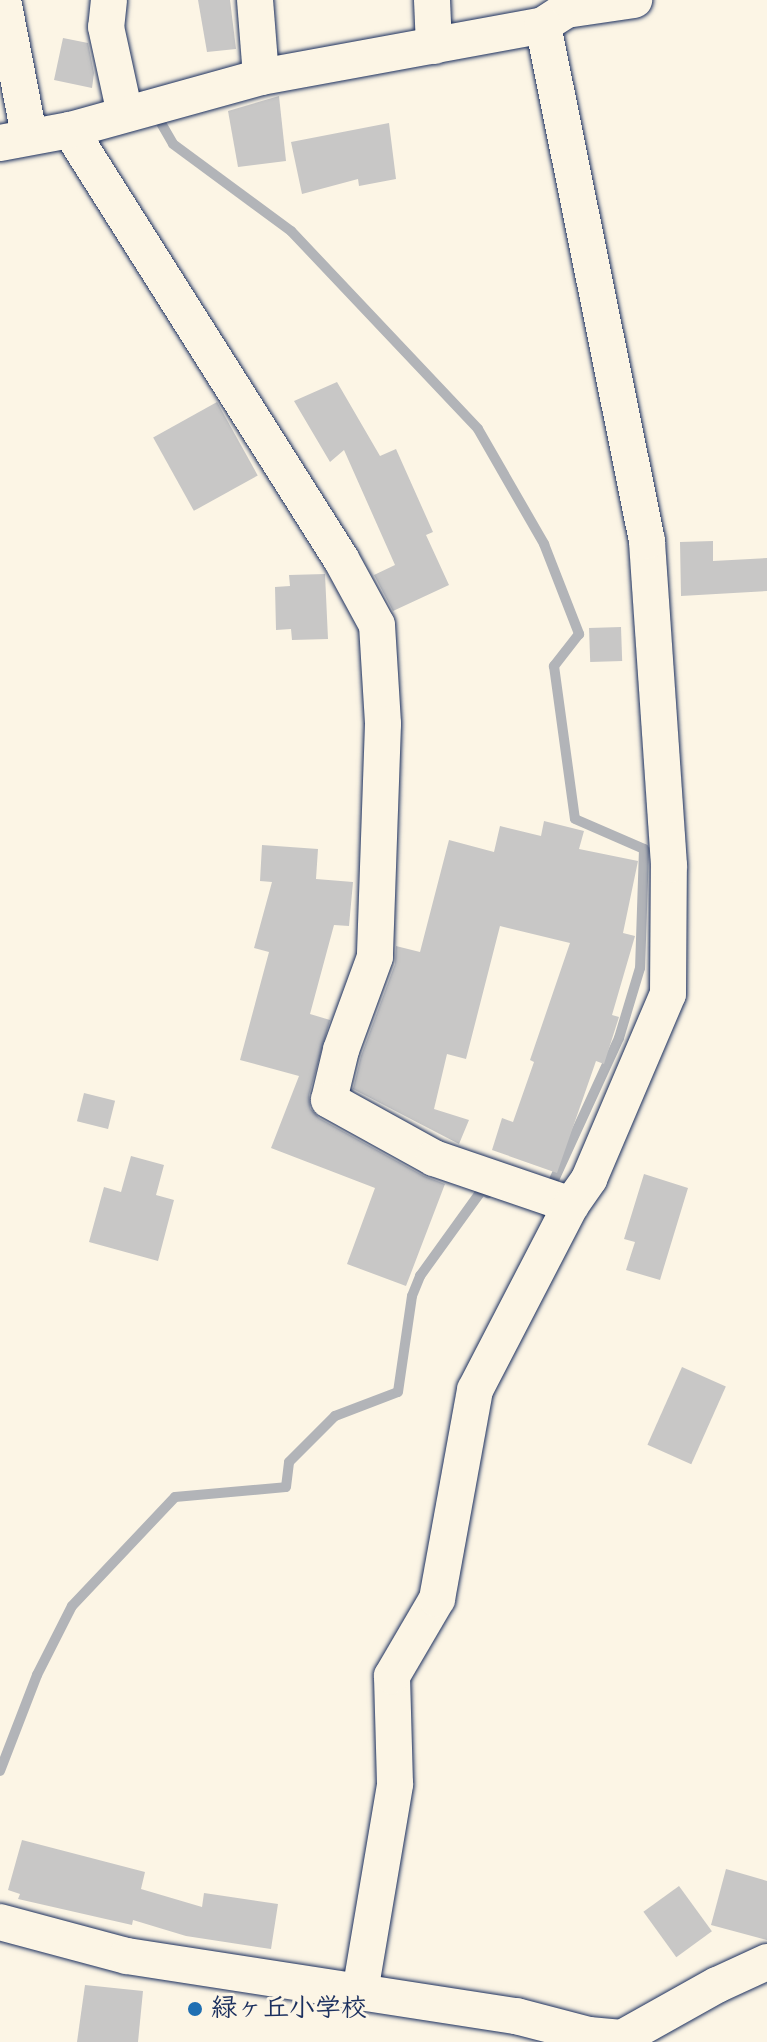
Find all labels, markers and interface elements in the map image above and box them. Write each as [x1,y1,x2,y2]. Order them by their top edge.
place label: 緑ヶ丘小学校 [211,1993,367,2025]
marker: 緑ヶ丘小学校 [186,2000,204,2018]

